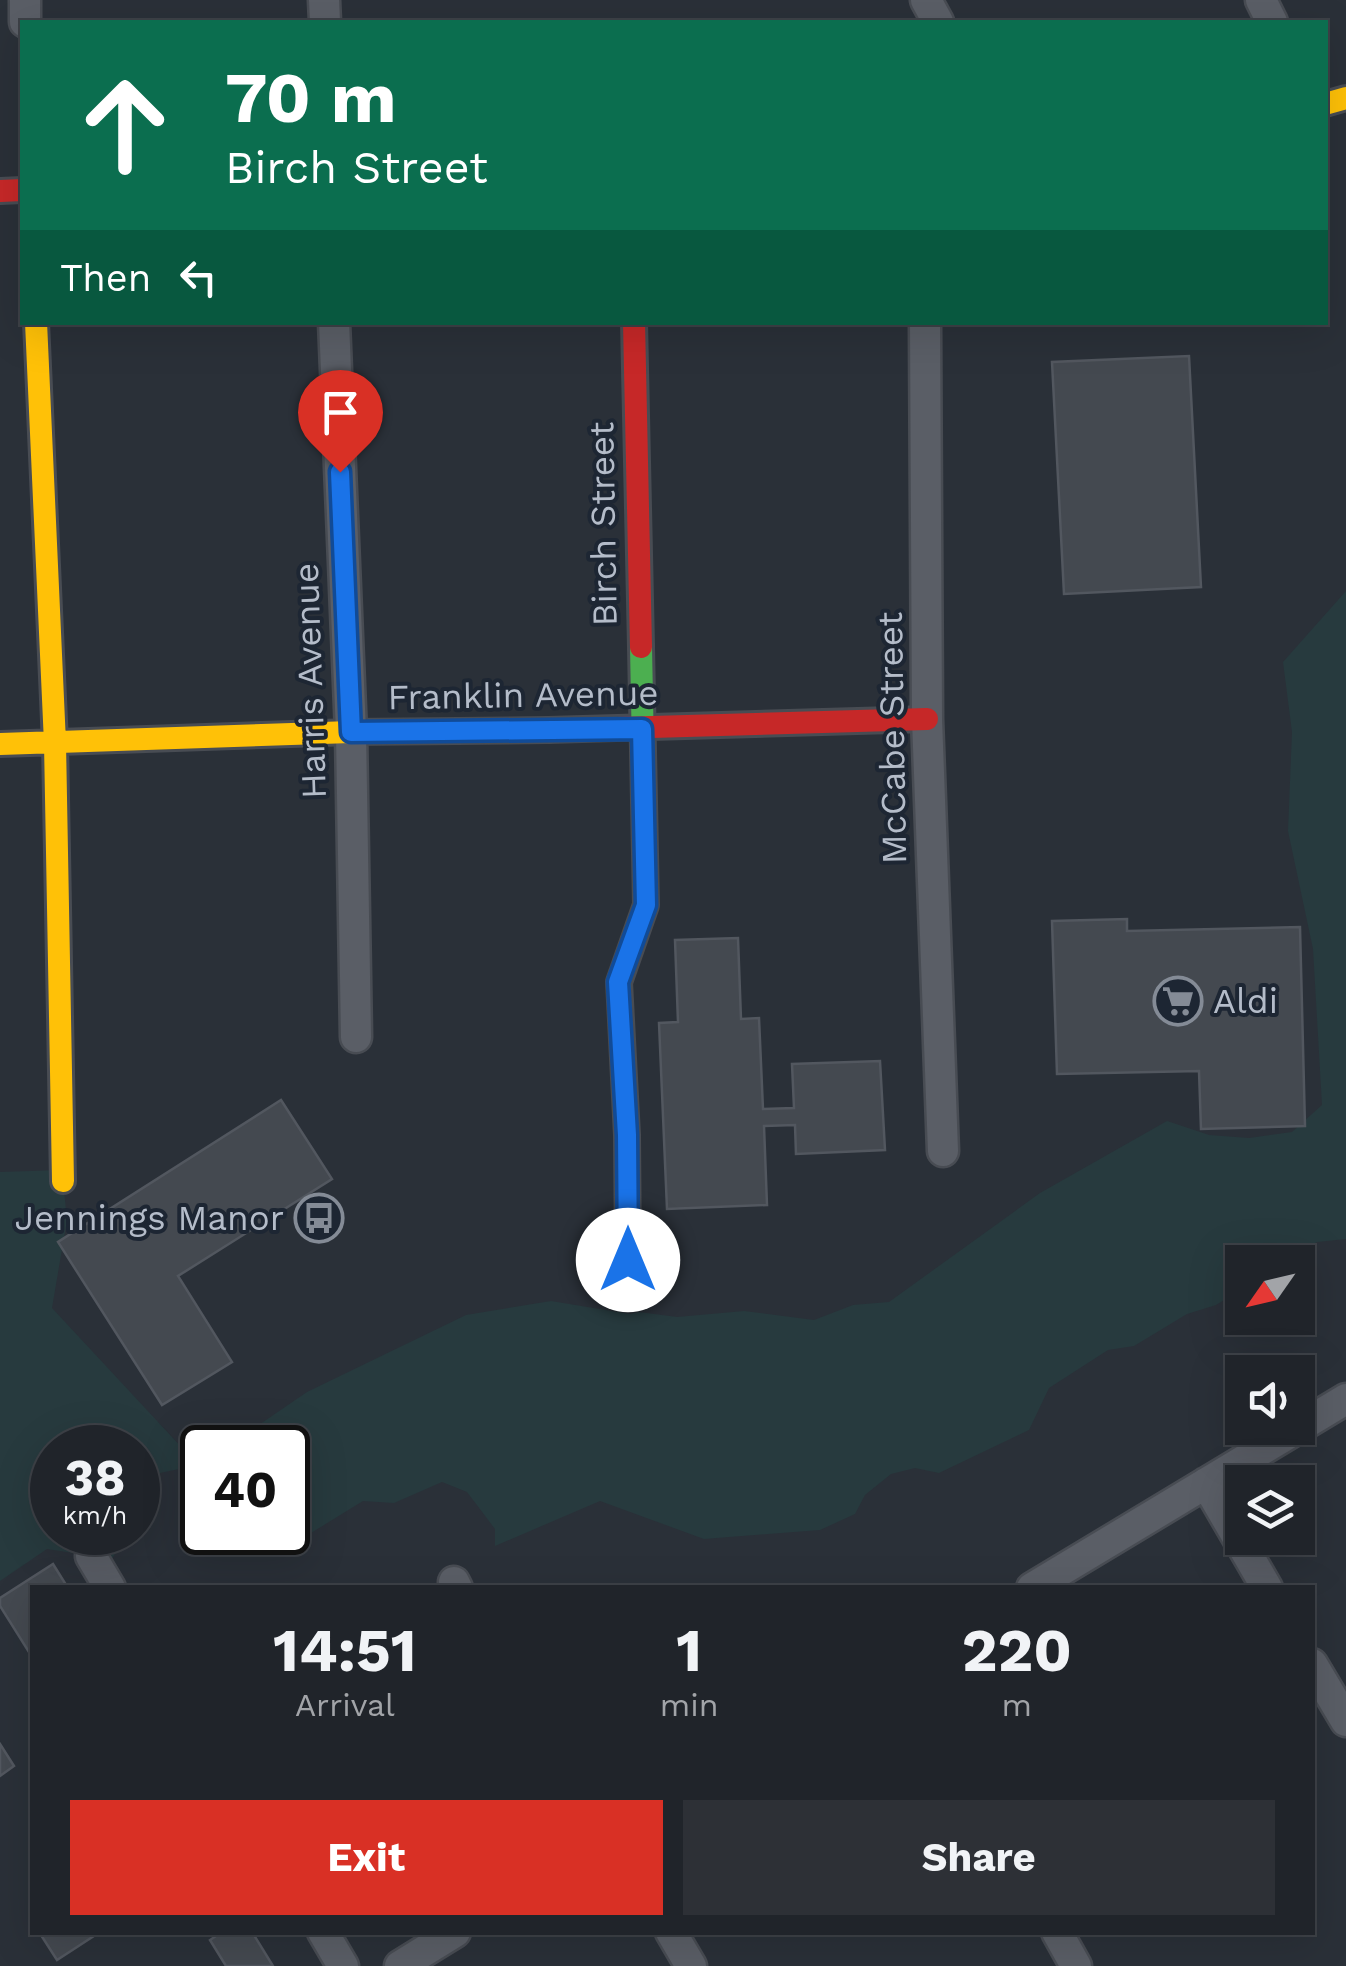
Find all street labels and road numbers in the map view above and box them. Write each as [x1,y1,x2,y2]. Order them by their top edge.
street label: Birch Street [580,421,626,627]
street label: Harris Avenue [285,562,335,800]
street label: McCabe Street [869,611,915,864]
street label: Franklin Avenue [387,672,659,718]

